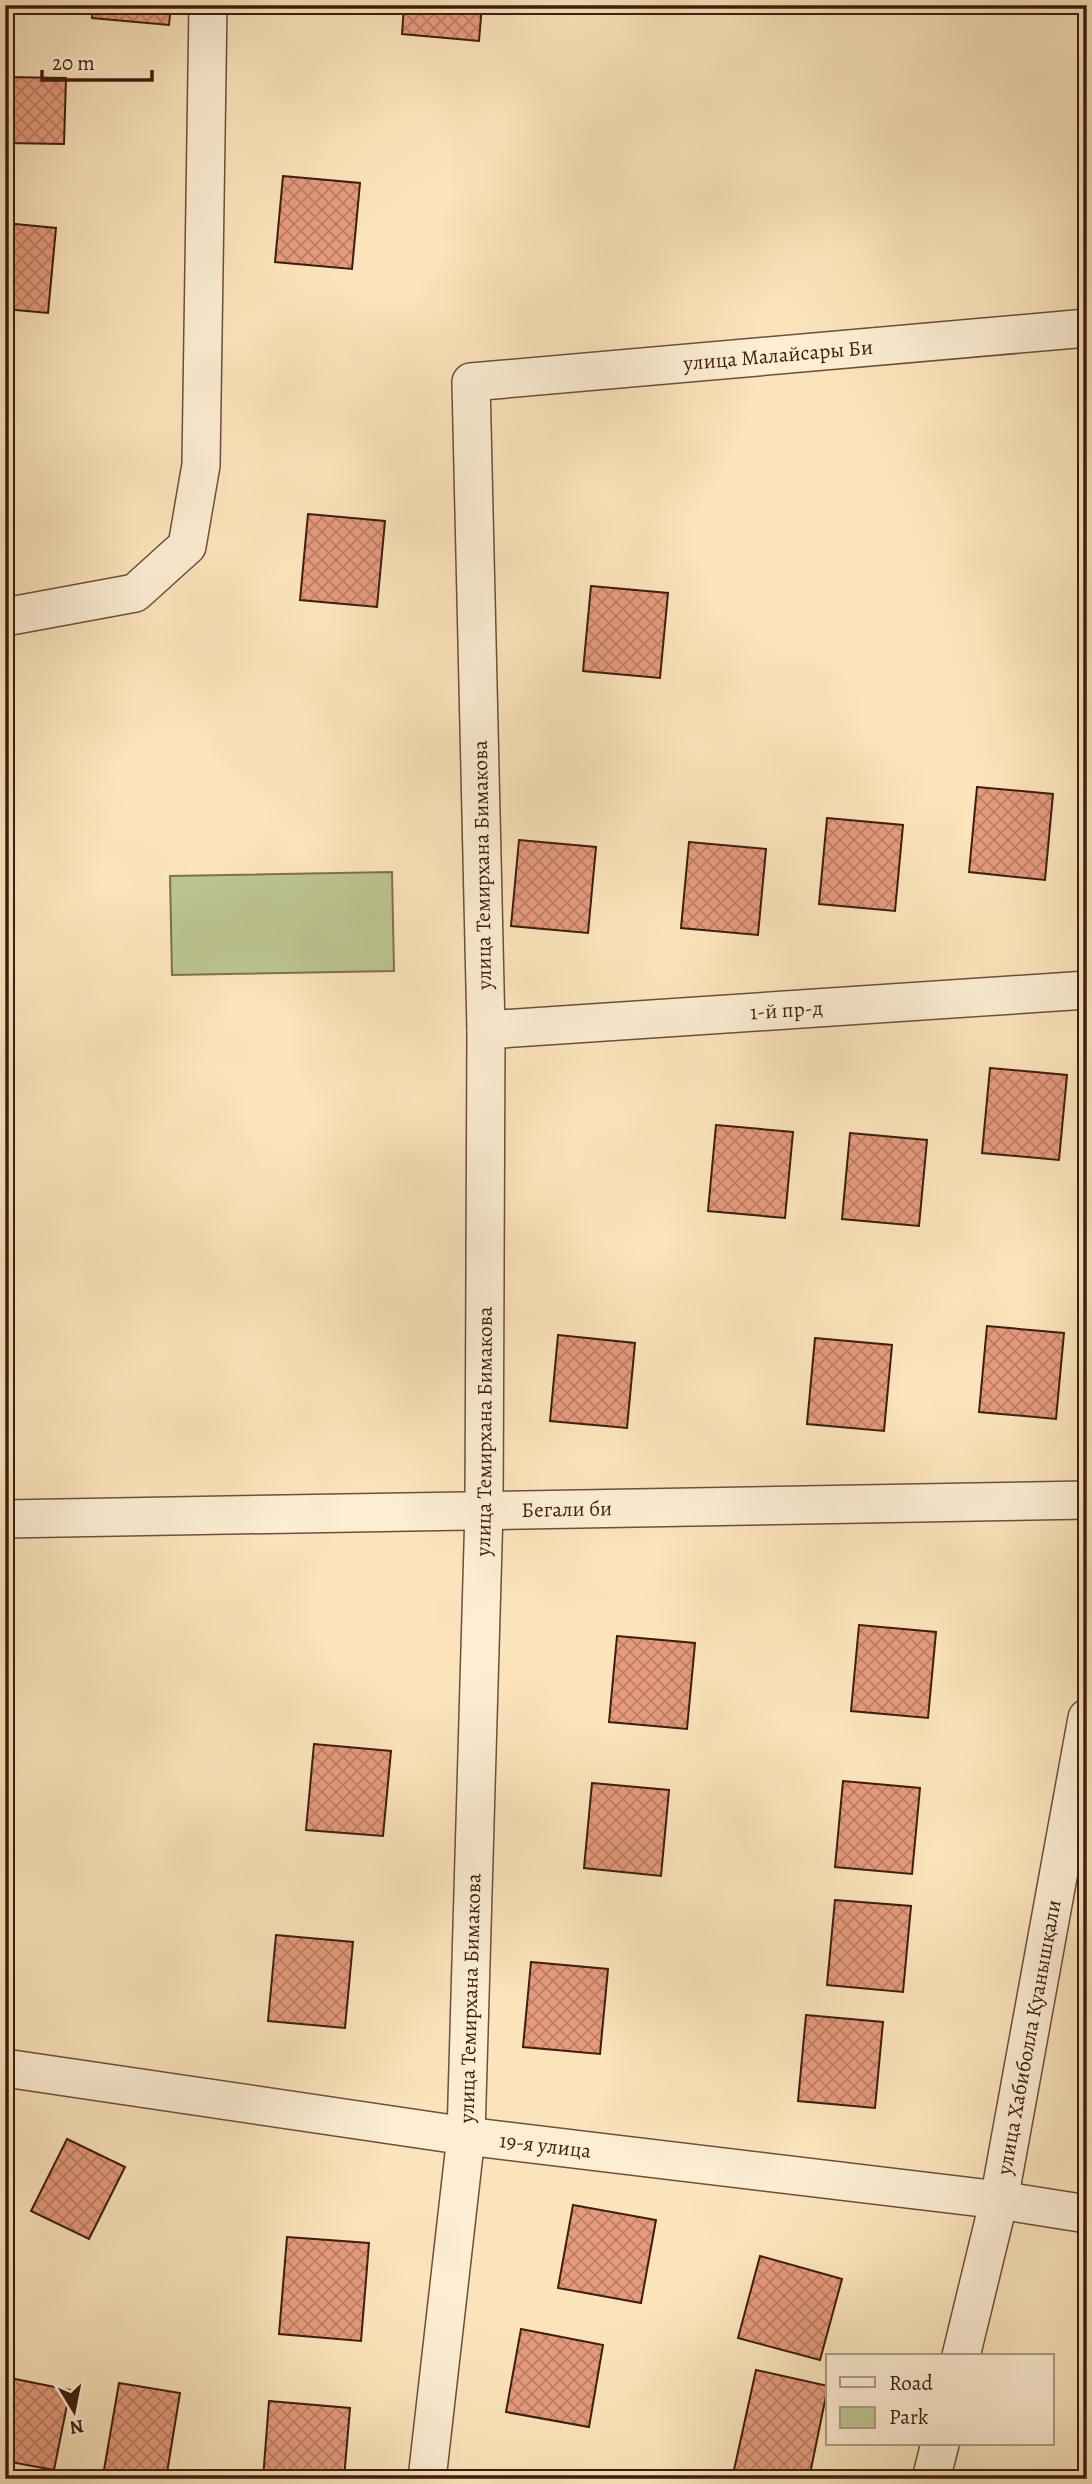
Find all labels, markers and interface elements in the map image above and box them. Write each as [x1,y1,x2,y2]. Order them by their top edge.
scale bar [42,38,152,82]
text: 20 m [52,49,95,77]
street label: улица Малайcары Би [681,333,874,377]
street label: улица Темирхана Бимакова [466,740,498,991]
street label: 1-й пр-д [749,994,824,1026]
street label: улица Темирхана Бимакова [469,1306,499,1558]
street label: Бегали би [521,1494,613,1524]
street label: улица Темирхана Бимакова [452,1873,488,2124]
street label: улица Хабиболла Қуанышқали [990,1897,1068,2178]
street label: 19-я улица [498,2126,593,2165]
legend [826,2354,1054,2446]
text: Road [889,2369,933,2397]
north arrow [38,2376,108,2446]
text: Park [889,2403,929,2431]
text: N [68,2413,86,2441]

